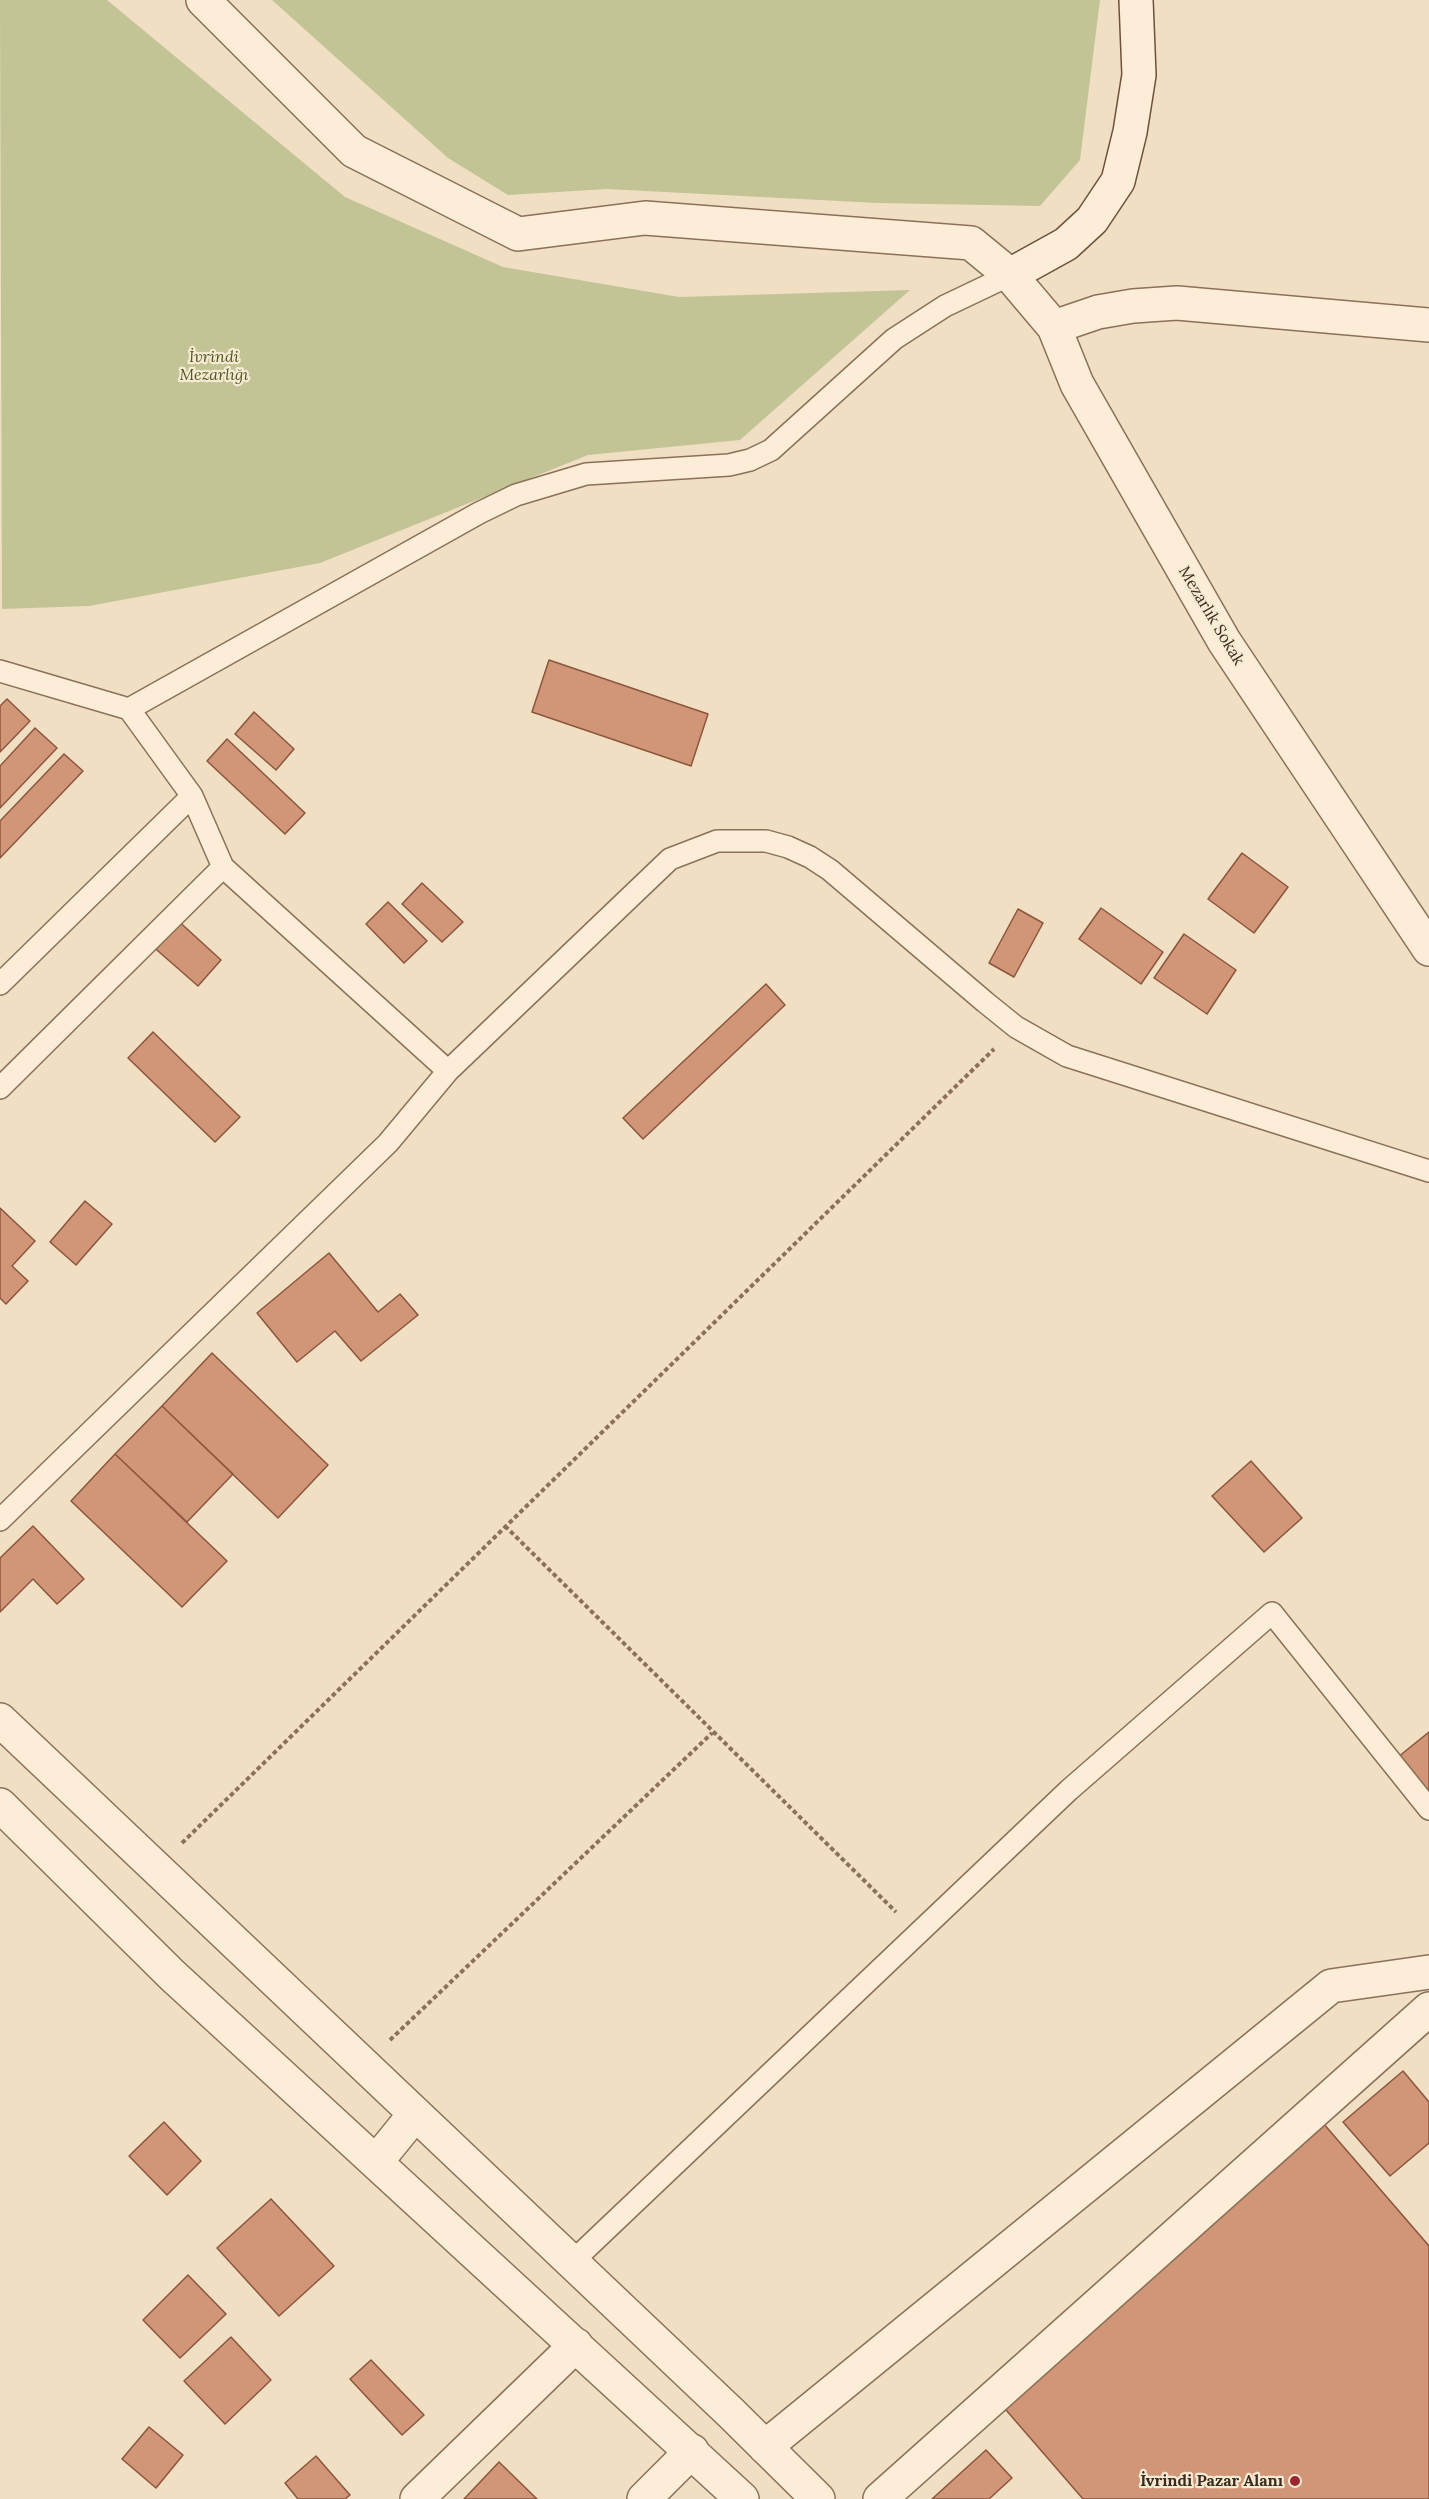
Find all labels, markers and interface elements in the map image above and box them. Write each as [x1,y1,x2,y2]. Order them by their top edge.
park label: İvrindi Mezarlığı [180,347,248,385]
street label: Mezarlık Sokak [1174,563,1248,669]
place label: İvrindi Pazar Alanı [1140,2471,1283,2491]
marker: İvrindi Pazar Alanı [1288,2474,1302,2488]

